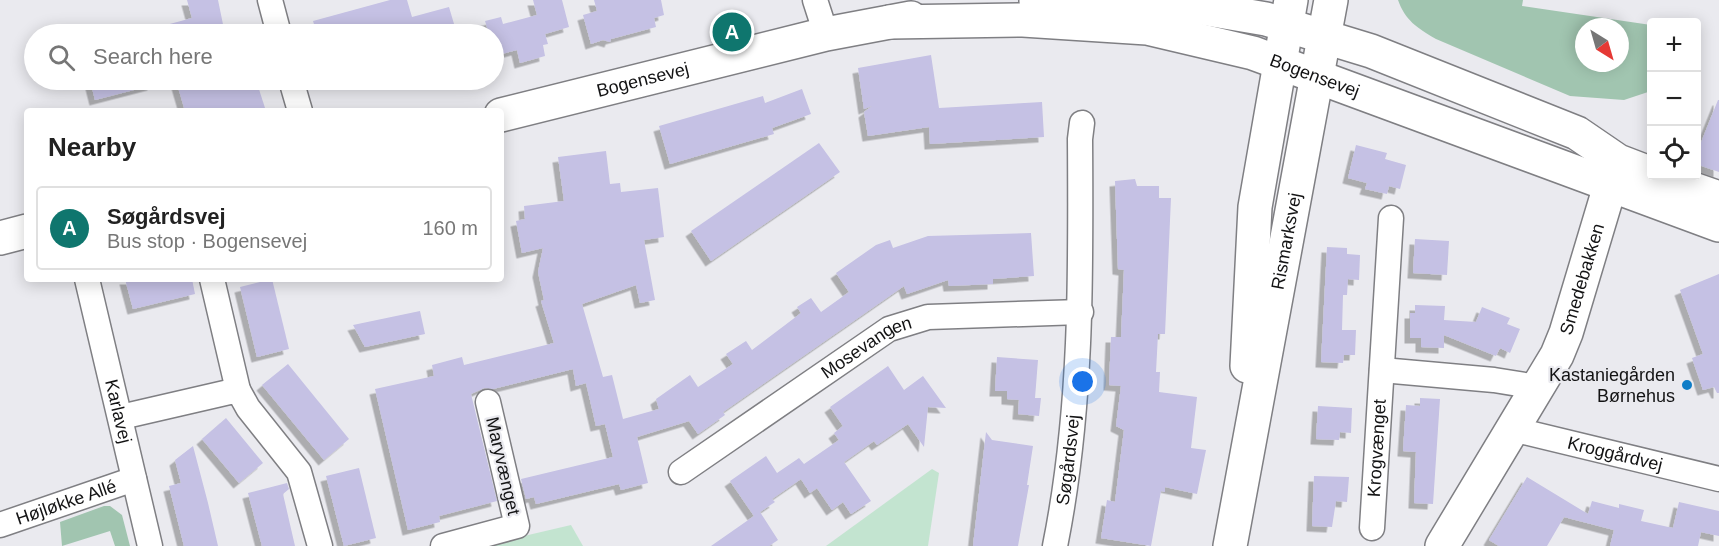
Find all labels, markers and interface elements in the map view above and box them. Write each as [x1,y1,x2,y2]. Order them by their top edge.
pin: A [712,9,752,54]
north arrow [1575,18,1629,72]
map controls [1647,18,1701,180]
button: + [1647,18,1701,72]
search box [24,24,504,90]
icon: search [45,41,78,74]
text: Search here [93,44,213,69]
street label: Bogensevej [1267,50,1362,101]
street label: Bogensevej [595,59,691,101]
button: − [1647,72,1701,126]
button: locate [1647,126,1701,180]
text: Nearby [48,132,136,162]
street label: Rismarksvej [1268,191,1305,291]
text: Søgårdsvej [107,204,226,229]
text: A [62,217,77,239]
text: 160 m [422,217,478,239]
street label: Smedebakken [1556,221,1608,337]
text: Bus stop · Bogensevej [107,230,307,252]
street label: Mosevangen [817,313,914,383]
place label: Kastaniegården Børnehus [1549,365,1675,406]
your location [1068,367,1097,396]
street label: Karlavej [101,377,135,445]
marker: Kastaniegården Børnehus [1680,378,1694,392]
street label: Krogvænget [1364,399,1390,498]
street label: Søgårdsvej [1053,414,1083,507]
street label: Maryvænget [482,415,524,517]
street label: Kroggårdvej [1565,433,1665,475]
street label: Højløkke Allé [13,476,119,529]

